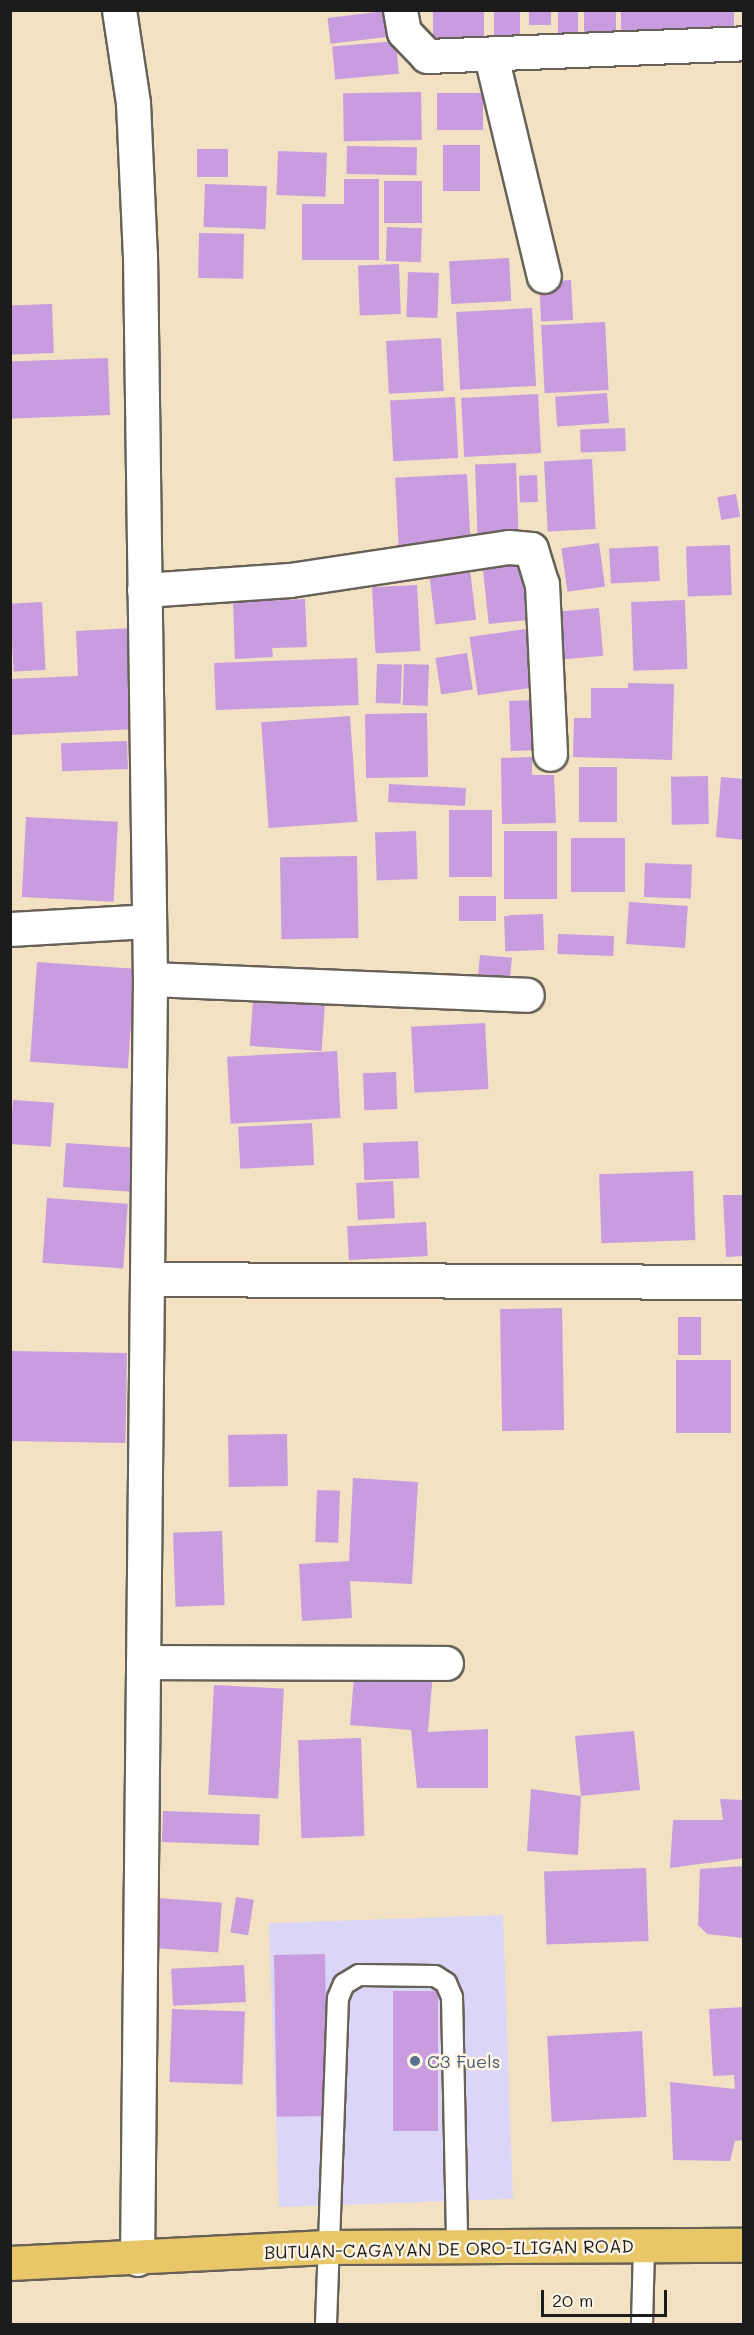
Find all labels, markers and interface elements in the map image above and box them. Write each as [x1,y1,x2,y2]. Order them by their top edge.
place label: C3 Fuels [427,2050,500,2072]
marker: C3 Fuels [408,2054,422,2068]
street label: BUTUAN-CAGAYAN DE ORO-ILIGAN ROAD [264,2235,634,2263]
scale bar [544,2278,670,2316]
text: 20 m [552,2288,593,2312]

